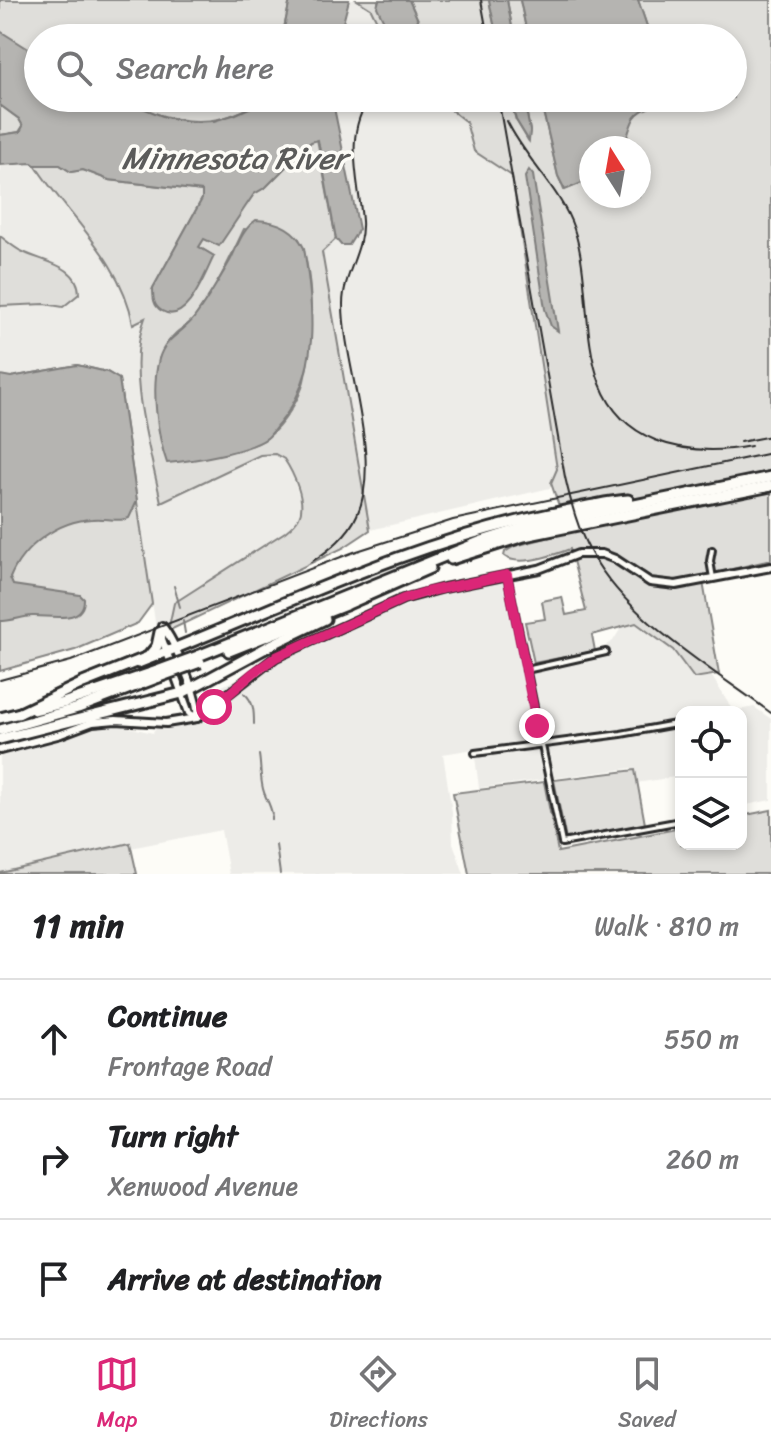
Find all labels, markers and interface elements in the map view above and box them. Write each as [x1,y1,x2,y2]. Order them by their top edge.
search box [24,24,747,112]
text: Search here [116,41,274,95]
icon: search [52,46,96,90]
water label: Minnesota River [122,130,351,187]
north arrow [579,136,651,208]
route start [196,689,232,725]
map controls [675,706,747,850]
button: locate [675,706,747,778]
route end [519,708,555,744]
button: layers [675,778,747,850]
text: 11 min [32,896,124,956]
text: Walk · 810 m [594,903,739,949]
text: Continue [108,989,227,1043]
text: 550 m [664,1016,739,1062]
icon: ahead [32,1017,76,1061]
text: Frontage Road [108,1043,272,1089]
text: Turn right [108,1109,238,1163]
text: 260 m [666,1136,739,1182]
icon: right [32,1137,76,1181]
text: Xenwood Avenue [108,1163,298,1209]
text: Arrive at destination [108,1252,382,1306]
icon: arrive [32,1257,76,1301]
tab: Map [95,1352,139,1439]
tab: Directions [329,1352,428,1439]
tab: Saved [618,1352,676,1439]

